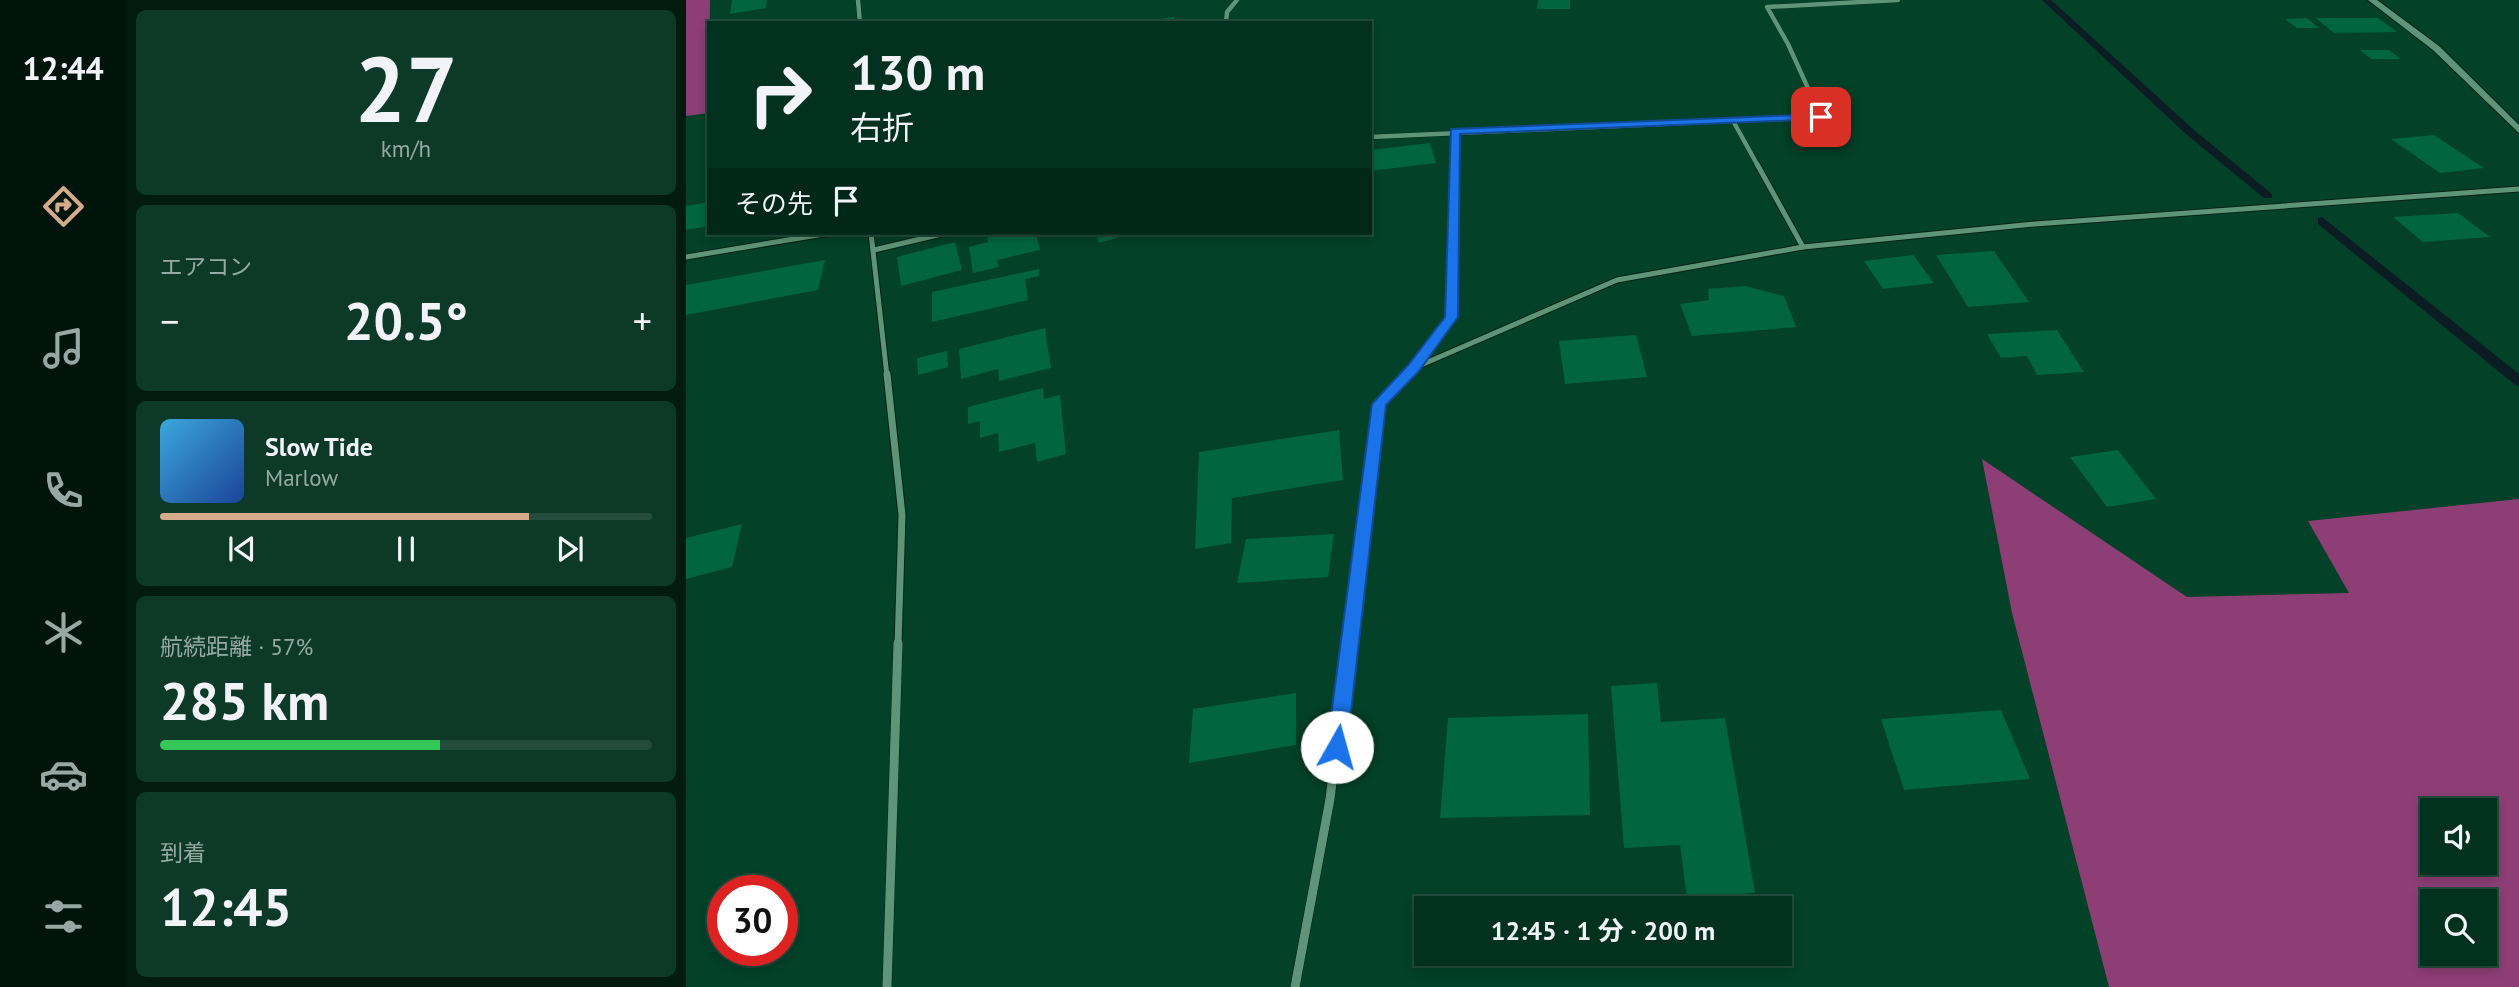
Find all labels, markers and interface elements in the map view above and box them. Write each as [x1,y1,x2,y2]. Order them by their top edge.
text: 27 [354,29,458,147]
text: 130 m [850,40,985,104]
text: 12:44 [22,47,104,89]
icon: right [735,49,826,140]
pin [1791,87,1851,147]
icon: arrive [1802,98,1840,136]
text: 右折 [850,106,914,148]
text: km/h [381,134,431,163]
icon: directions [39,182,88,231]
icon: arrive [827,182,865,220]
text: その先 [735,187,813,220]
text: エアコン [160,252,252,281]
text: 20.5° [344,287,468,354]
text: − [160,296,179,345]
text: + [633,296,652,345]
icon: music [39,324,88,373]
text: Slow Tide [265,430,373,463]
text: Marlow [265,463,338,492]
icon: phone [39,466,88,515]
icon: previous [223,530,261,568]
icon: pause [387,530,425,568]
icon: next [551,530,589,568]
icon: climate [39,608,88,657]
text: 航続距離 · 57% [160,632,313,661]
text: 285 km [160,667,329,734]
position arrow [1300,710,1374,784]
icon: car [39,750,88,799]
map controls [2420,798,2497,966]
button: sound [2420,798,2497,875]
text: 到着 [160,838,206,867]
text: 12:45 [160,873,292,940]
speed limit sign: 30 [707,875,798,966]
button: search [2420,889,2497,966]
icon: filters [39,892,88,941]
text: 12:45 · 1 分 · 200 m [1491,914,1715,947]

